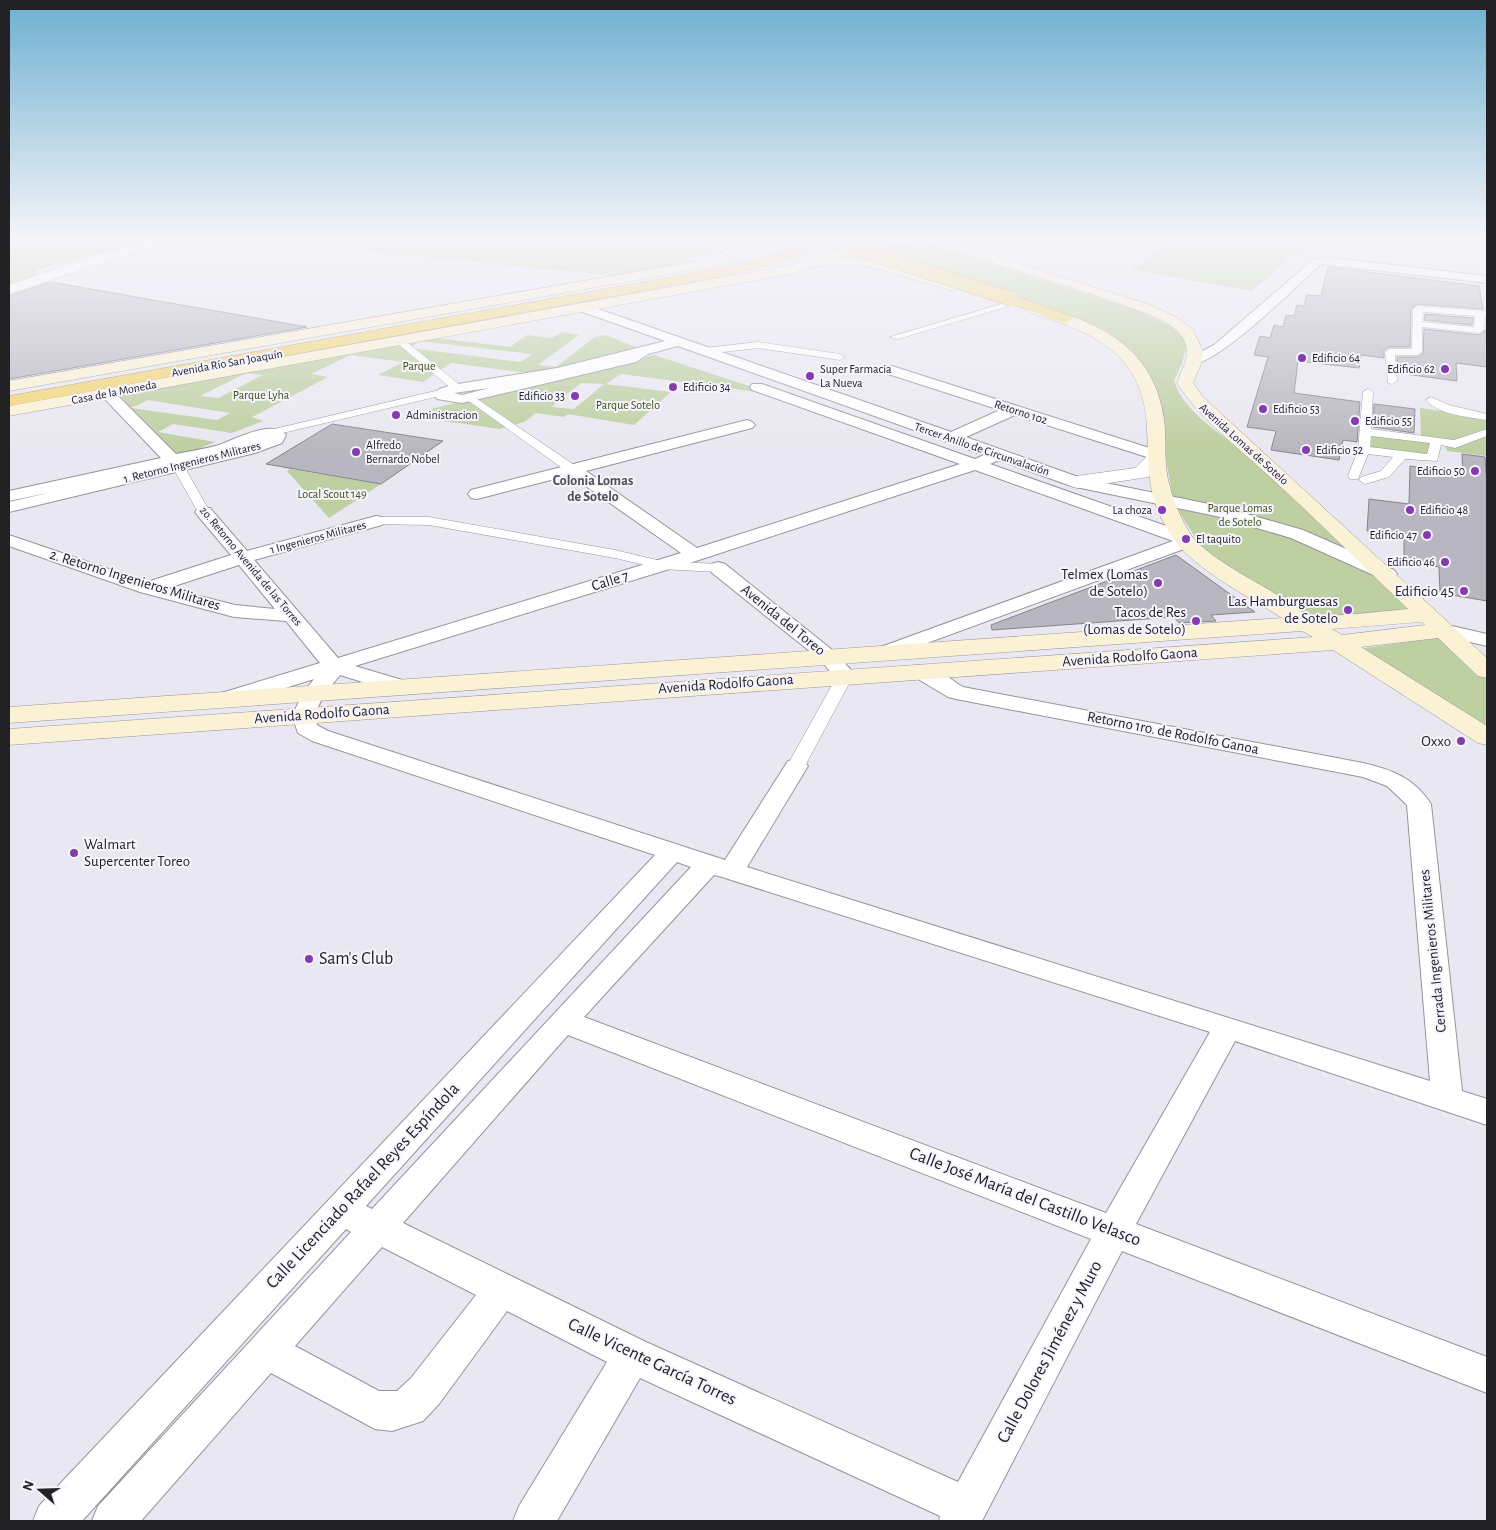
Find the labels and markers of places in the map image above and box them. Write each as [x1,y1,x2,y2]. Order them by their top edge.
marker: Edificio 64 [1296,352,1308,364]
place label: Edificio 64 [1312,352,1360,364]
place label: Super Farmacia La Nueva [820,363,892,389]
place label: Edificio 62 [1387,363,1436,375]
marker: Edificio 62 [1439,363,1451,375]
marker: Super Farmacia La Nueva [804,370,816,382]
marker: Edificio 34 [667,381,679,393]
place label: Edificio 34 [683,381,731,393]
place label: Edificio 33 [518,390,565,402]
marker: Edificio 33 [569,390,581,402]
marker: Edificio 53 [1257,403,1269,415]
place label: Edificio 53 [1273,403,1320,415]
marker: Administracion [390,409,402,421]
place label: Administracion [406,409,478,421]
marker: Edificio 55 [1349,415,1361,427]
place label: Edificio 55 [1365,415,1412,427]
place label: Alfredo Bernardo Nobel [366,439,440,465]
marker: Edificio 52 [1300,444,1312,456]
place label: Edificio 52 [1316,444,1364,456]
marker: Alfredo Bernardo Nobel [350,446,362,458]
place label: Edificio 50 [1417,465,1465,477]
marker: Edificio 50 [1469,465,1481,477]
place label: La choza [1112,504,1152,516]
marker: La choza [1156,504,1168,516]
marker: Edificio 48 [1404,504,1416,516]
place label: Edificio 48 [1420,504,1468,516]
place label: Edificio 47 [1370,529,1417,541]
marker: Edificio 47 [1421,529,1433,541]
marker: El taquito [1180,533,1192,545]
place label: El taquito [1196,533,1241,545]
place label: Edificio 46 [1387,556,1435,568]
marker: Edificio 46 [1439,556,1451,568]
place label: Telmex (Lomas de Sotelo) [1061,567,1148,599]
marker: Telmex (Lomas de Sotelo) [1152,577,1164,589]
place label: Edificio 45 [1395,584,1454,599]
marker: Edificio 45 [1458,585,1470,597]
place label: Las Hamburguesas de Sotelo [1228,594,1338,626]
marker: Las Hamburguesas de Sotelo [1342,604,1354,616]
place label: Tacos de Res (Lomas de Sotelo) [1083,605,1186,637]
marker: Tacos de Res (Lomas de Sotelo) [1190,615,1202,627]
place label: Oxxo [1421,734,1451,749]
marker: Oxxo [1455,735,1467,747]
place label: Walmart Supercenter Toreo [84,837,190,869]
marker: Walmart Supercenter Toreo [68,847,80,859]
place label: Sam's Club [319,950,393,968]
marker: Sam's Club [303,953,315,965]

